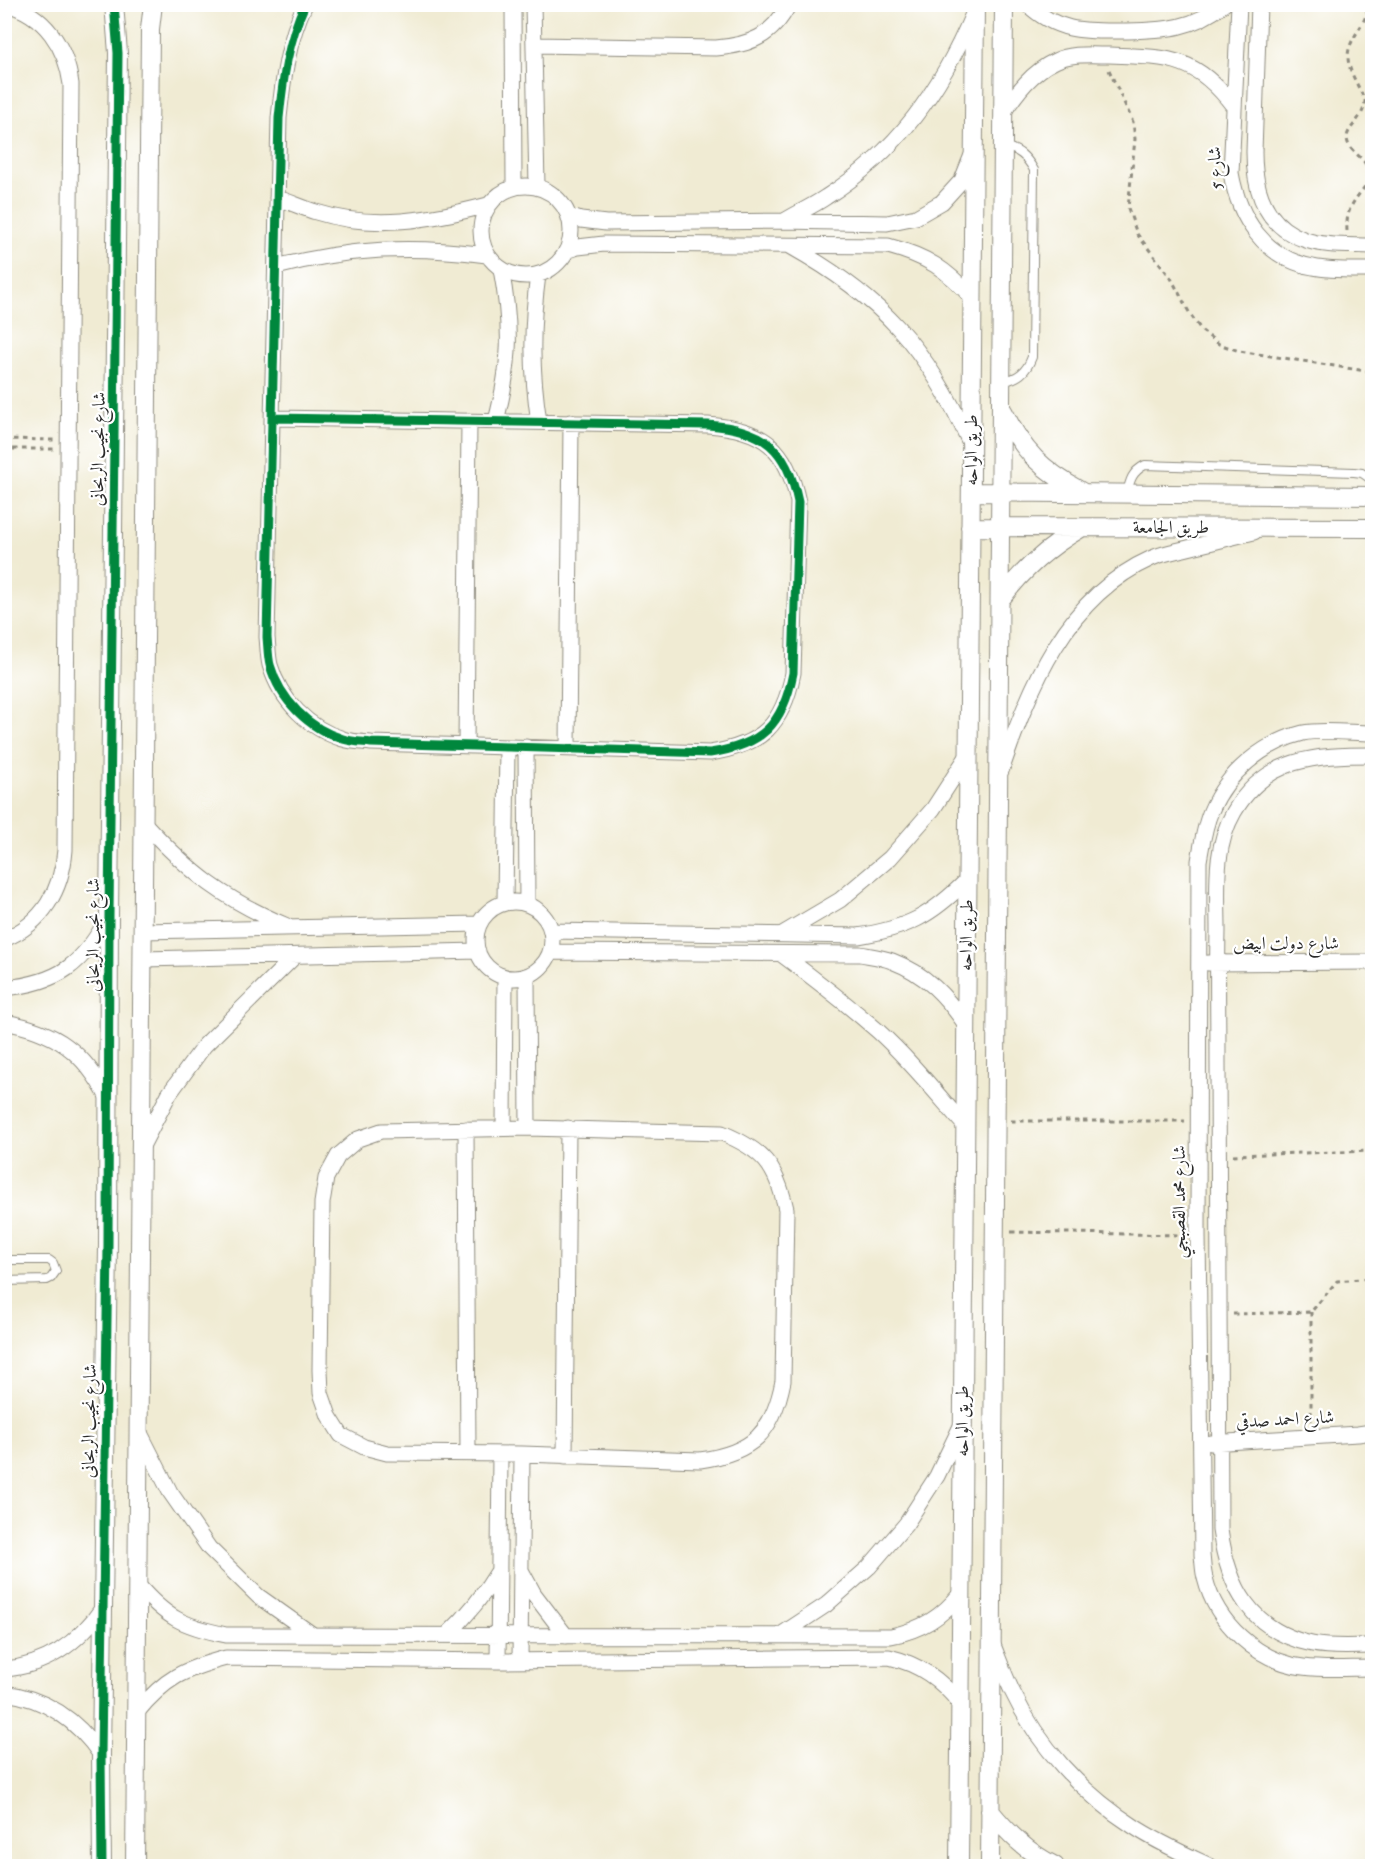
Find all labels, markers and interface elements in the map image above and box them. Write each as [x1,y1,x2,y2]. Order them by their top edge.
street label: شارع 5 [1203,146,1231,190]
street label: شارع نجيب الريحانى [86,392,114,506]
street label: طريق الواحه [960,414,983,486]
street label: طريق الجامعة [1133,516,1209,539]
street label: شارع نجيب الريحانى [82,878,108,992]
street label: طريق الواحه [954,899,979,971]
street label: شارع دولت ابيض [1233,932,1339,958]
street label: شارع محمد القصبجي [1168,1145,1196,1259]
street label: شارع نجيب الريحانى [77,1364,105,1478]
street label: طريق الواحه [951,1385,974,1457]
street label: شارع احمد صدقي [1235,1405,1335,1437]

